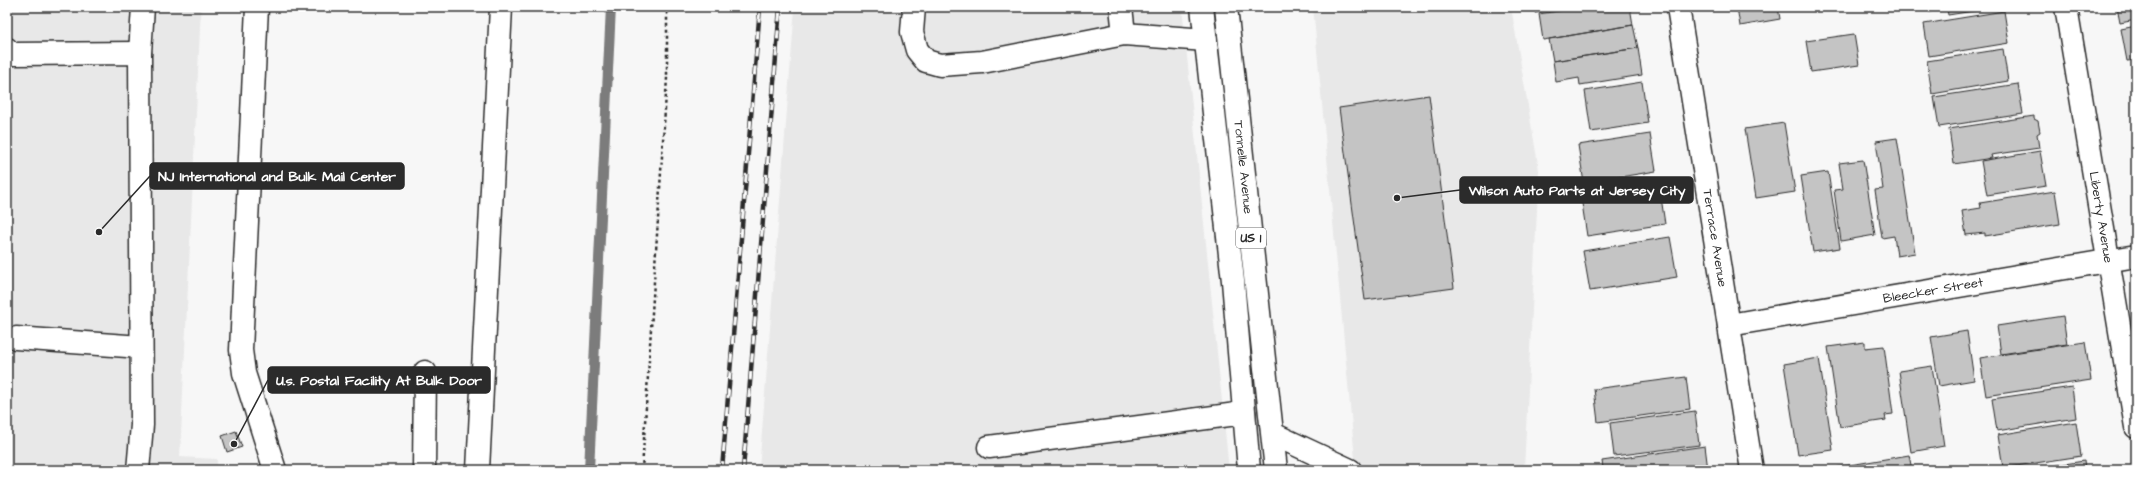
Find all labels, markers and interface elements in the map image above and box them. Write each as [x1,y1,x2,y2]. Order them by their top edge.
street label: Tonnelle Avenue [1229,119,1257,215]
callout: NJ International and Bulk Mail Center [150,163,404,189]
text: NJ International and Bulk Mail Center [158,167,396,187]
street label: Liberty Avenue [2085,170,2117,264]
callout: Wilson Auto Parts at Jersey City [1460,177,1693,203]
text: Wilson Auto Parts at Jersey City [1468,181,1686,201]
street label: Terrace Avenue [1698,188,1732,288]
road number: US 1 [1236,228,1266,248]
street label: Bleecker Street [1882,273,1985,308]
callout: U.s. Postal Facility At Bulk Door [268,367,490,393]
text: U.s. Postal Facility At Bulk Door [276,371,482,391]

